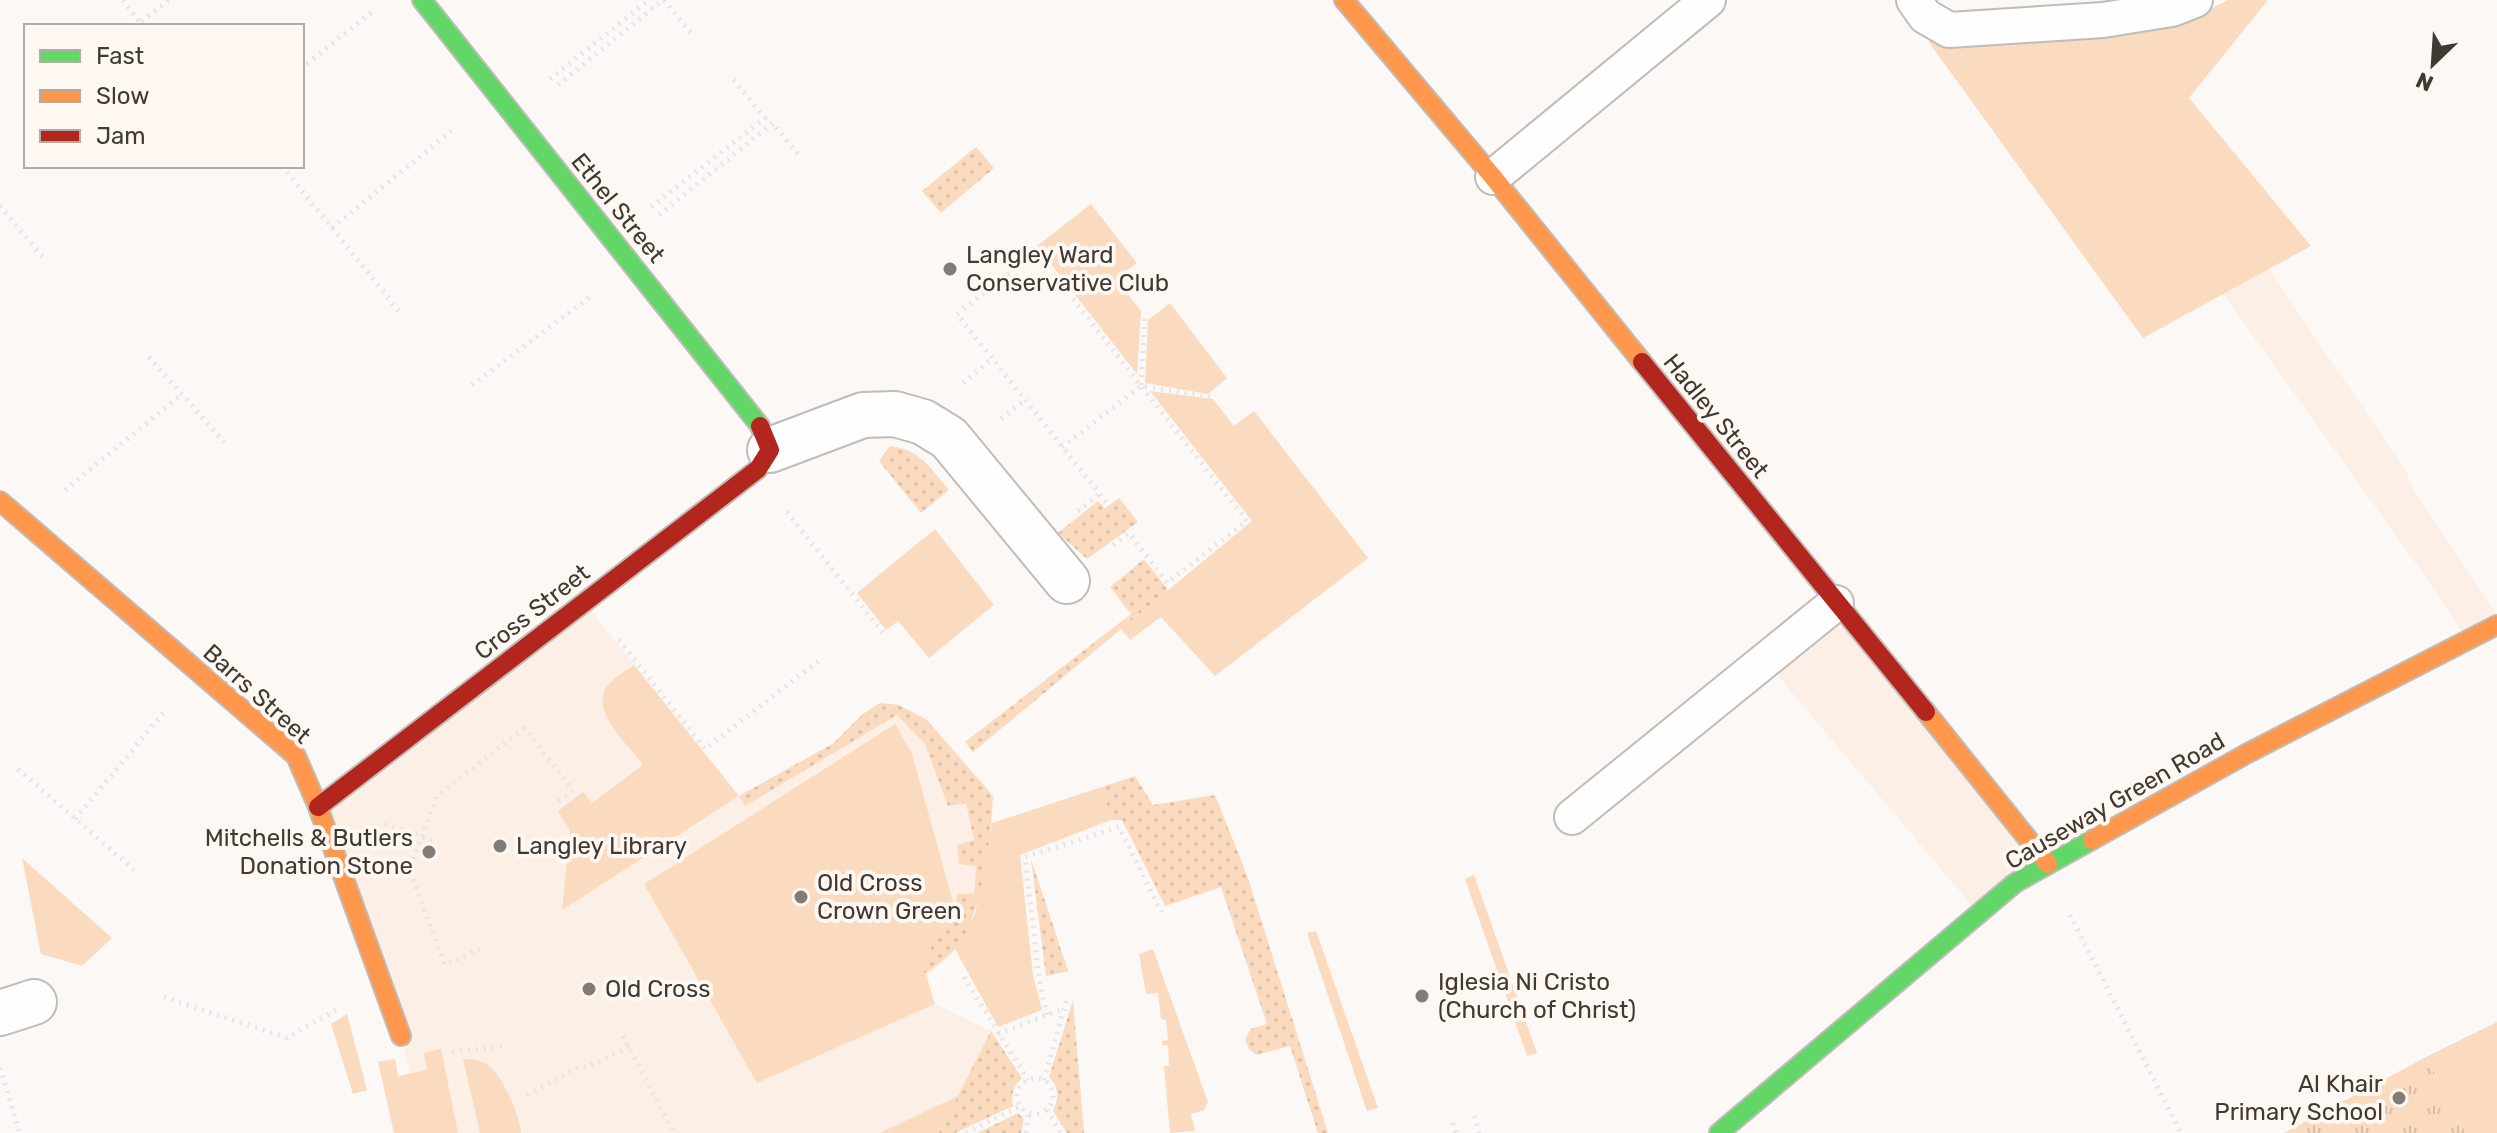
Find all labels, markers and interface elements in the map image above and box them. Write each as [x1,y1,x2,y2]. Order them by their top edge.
legend [24,24,304,168]
north arrow [2393,24,2473,104]
text: Fast [96,42,144,70]
text: N [2412,66,2438,97]
text: Slow [96,82,149,110]
text: Jam [96,122,146,150]
street label: Ethel Street [565,148,671,268]
place label: Langley Ward Conservative Club [966,241,1169,297]
marker: Langley Ward Conservative Club [941,260,959,278]
street label: Hadley Street [1657,348,1775,484]
street label: Cross Street [469,558,595,666]
street label: Barrs Street [197,638,317,750]
street label: Causeway Green Road [2000,727,2230,875]
place label: Mitchells & Butlers Donation Stone [205,824,413,880]
place label: Langley Library [516,832,687,860]
marker: Langley Library [491,837,509,855]
marker: Mitchells & Butlers Donation Stone [420,843,438,861]
place label: Old Cross Crown Green [817,869,962,925]
marker: Old Cross Crown Green [792,888,810,906]
place label: Iglesia Ni Cristo (Church of Christ) [1438,968,1636,1024]
place label: Old Cross [605,975,710,1003]
marker: Old Cross [580,980,598,998]
marker: Iglesia Ni Cristo (Church of Christ) [1413,987,1431,1005]
place label: Al Khair Primary School [2214,1070,2383,1126]
marker: Al Khair Primary School [2390,1089,2408,1107]

